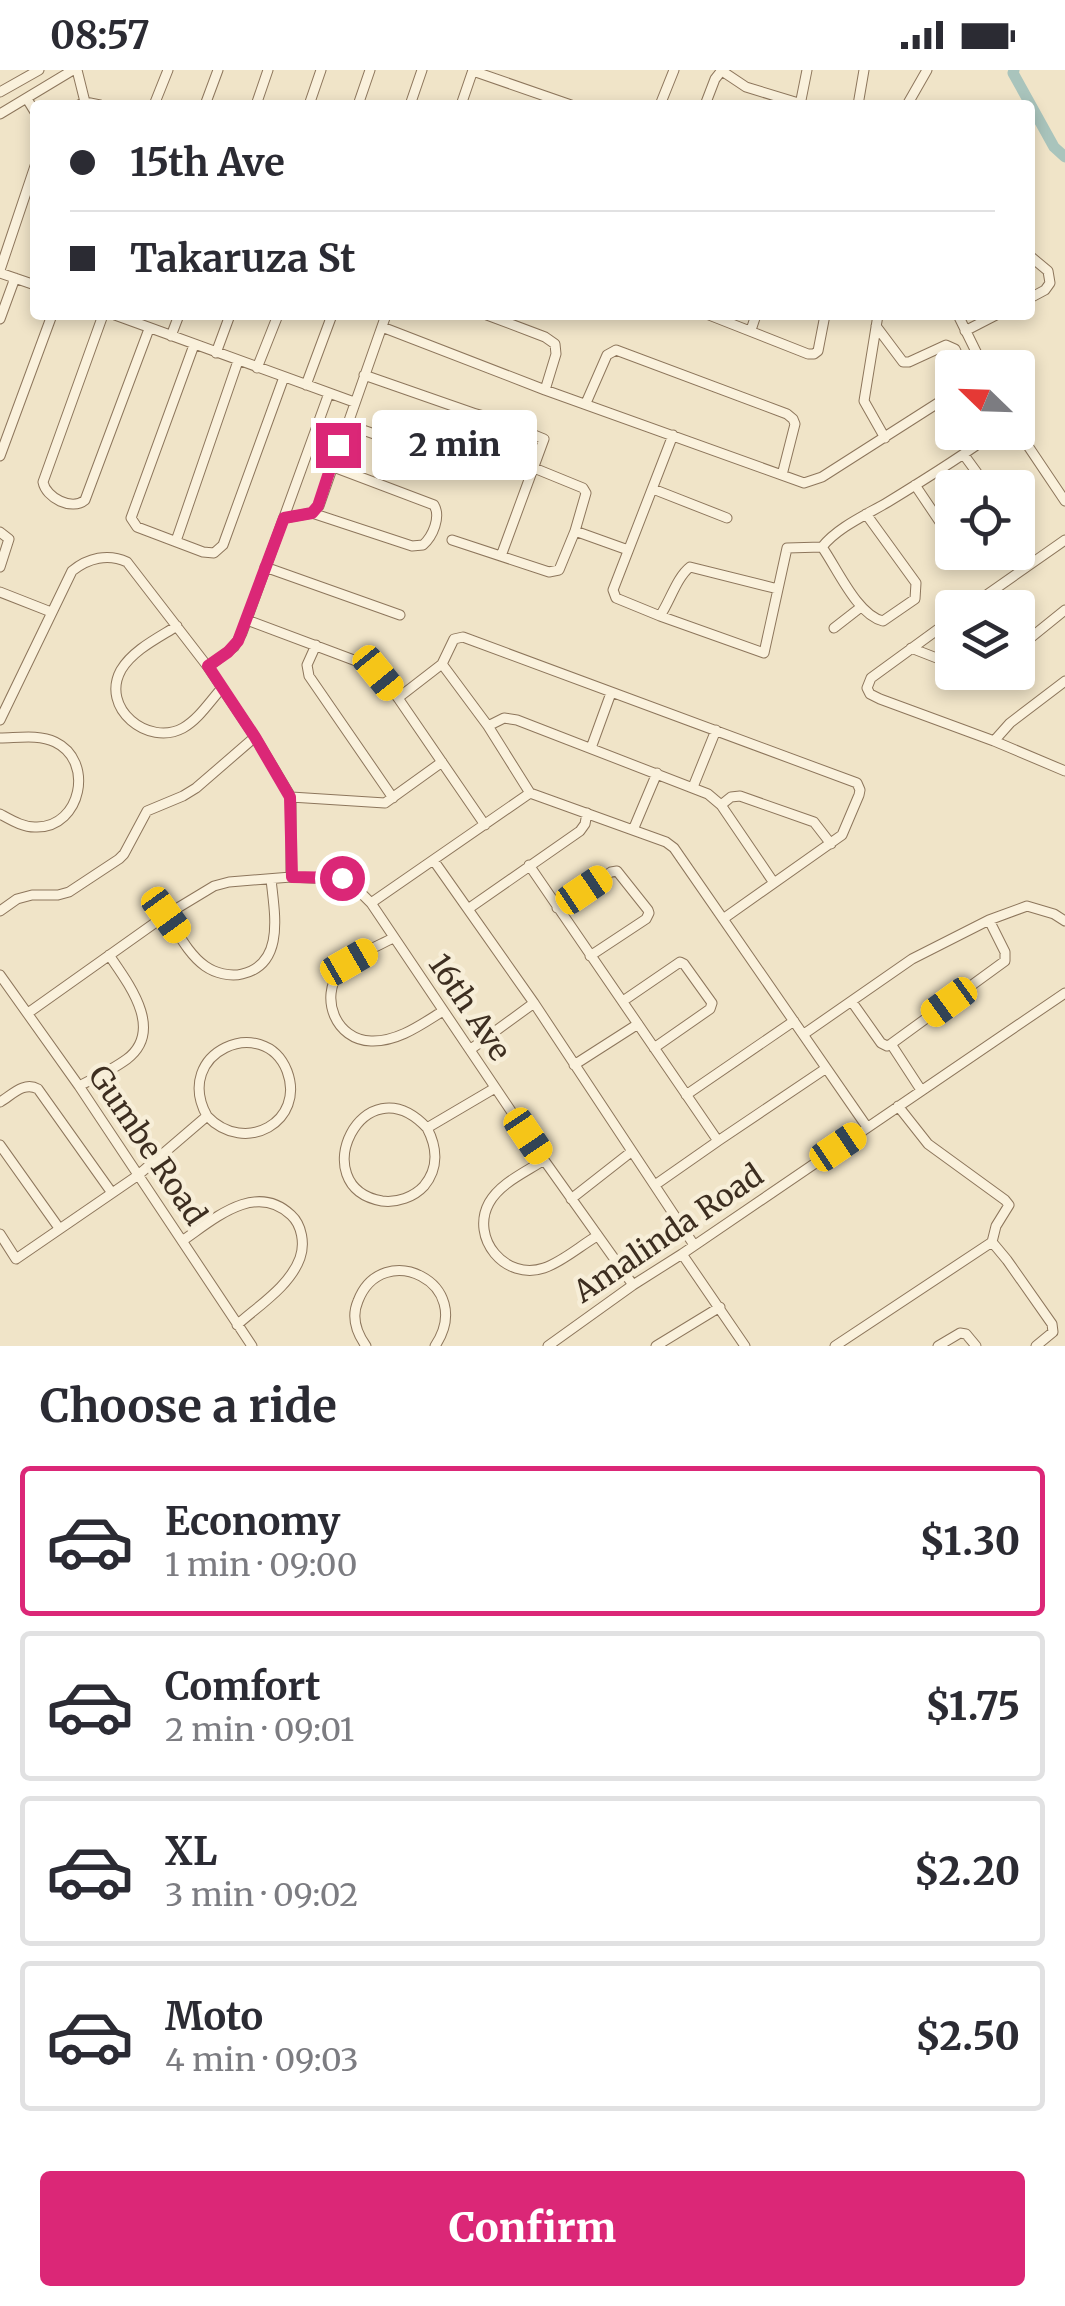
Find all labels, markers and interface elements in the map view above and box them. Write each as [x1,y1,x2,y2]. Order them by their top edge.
text: 08:57 [50,12,150,59]
text: 15th Ave [130,139,285,186]
text: Takaruza St [130,235,355,282]
north arrow [935,350,1035,450]
map controls [935,350,1035,690]
callout: 2 min [373,410,538,480]
route end [316,423,361,468]
text: 2 min [409,425,500,465]
button: locate [935,470,1035,570]
button: layers [935,590,1035,690]
car [347,640,409,706]
route start [320,856,365,901]
car [551,861,617,919]
car [136,882,196,948]
car [316,934,382,990]
street label: 16th Ave [421,946,519,1068]
car [916,972,982,1032]
street label: Gumbe Road [81,1058,215,1232]
car [499,1103,557,1169]
car [805,1118,871,1176]
street label: Amalinda Road [565,1156,770,1311]
text: Choose a ride [40,1378,337,1434]
icon: car [45,1496,135,1586]
text: Economy [165,1498,340,1545]
text: $1.30 [920,1518,1020,1565]
text: 1 min · 09:00 [165,1545,357,1585]
icon: car [45,1661,135,1751]
text: Comfort [165,1663,321,1710]
text: $1.75 [925,1683,1020,1730]
text: 2 min · 09:01 [165,1710,354,1750]
icon: car [45,1826,135,1916]
text: XL [165,1828,217,1875]
text: $2.20 [914,1848,1020,1895]
text: 3 min · 09:02 [165,1875,358,1915]
icon: car [45,1991,135,2081]
text: Moto [165,1993,263,2040]
text: $2.50 [915,2013,1020,2060]
text: 4 min · 09:03 [165,2040,359,2080]
button: Confirm [40,2171,1025,2286]

